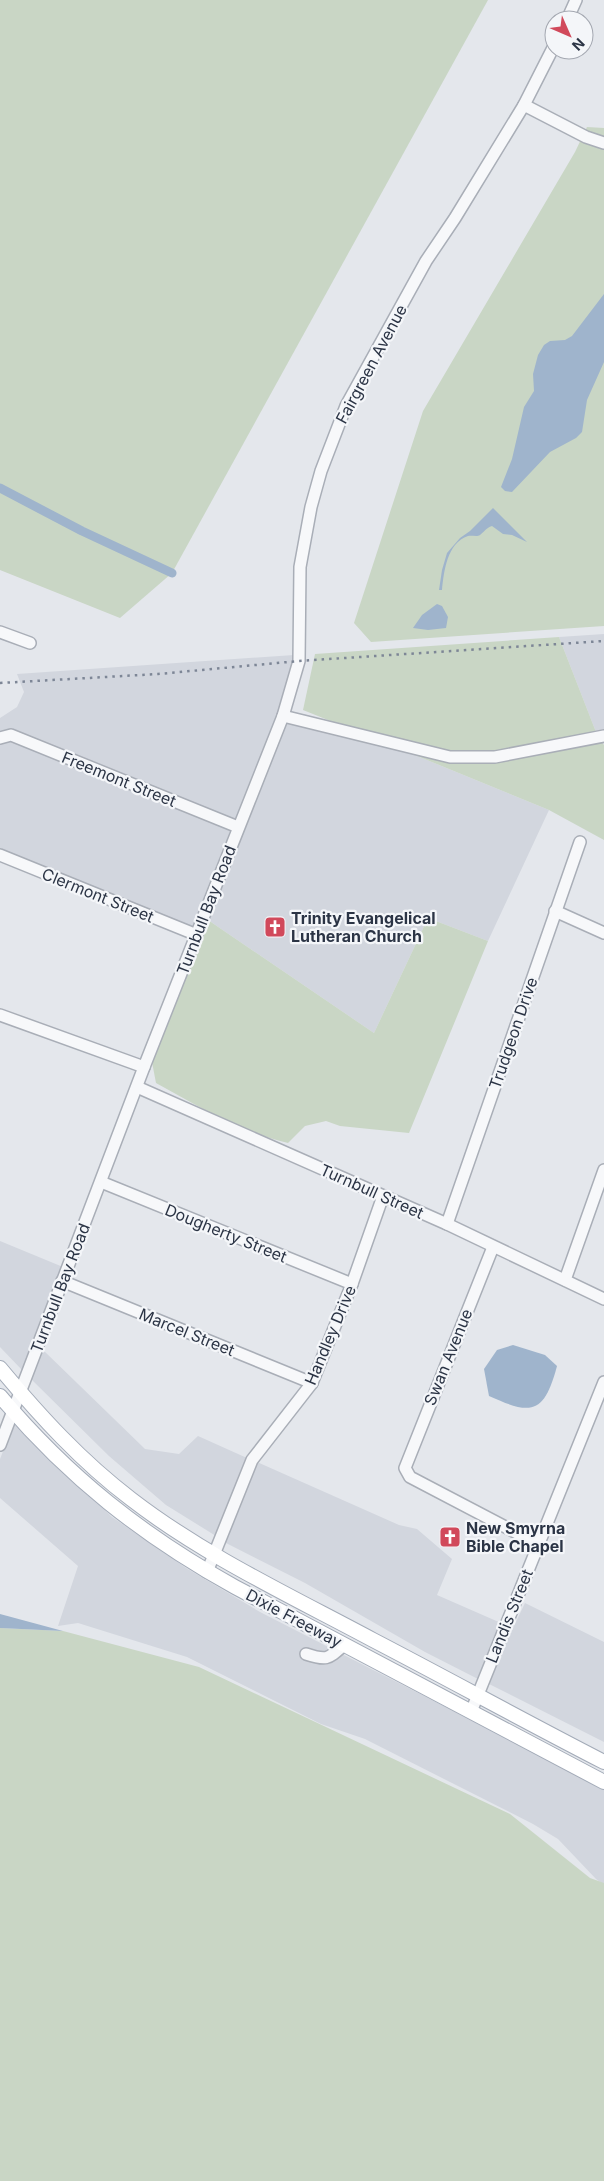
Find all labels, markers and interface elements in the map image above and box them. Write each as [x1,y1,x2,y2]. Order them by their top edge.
north arrow [544,10,594,60]
text: N [569,35,588,54]
street label: Fairgreen Avenue [331,301,411,427]
street label: Freemont Street [59,747,179,811]
street label: Turnbull Bay Road [172,842,240,978]
street label: Clermont Street [39,863,157,927]
place label: Trinity Evangelical Lutheran Church [291,908,436,946]
church icon: Trinity Evangelical Lutheran Church [263,915,287,939]
street label: Trudgeon Drive [484,974,542,1092]
street label: Turnbull Street [317,1159,427,1223]
street label: Dougherty Street [162,1199,290,1267]
street label: Turnbull Bay Road [26,1220,94,1356]
street label: Handley Drive [300,1282,360,1388]
street label: Marcel Street [136,1304,238,1360]
street label: Swan Avenue [420,1306,476,1408]
place label: New Smyrna Bible Chapel [466,1518,565,1556]
church icon: New Smyrna Bible Chapel [438,1525,462,1549]
street label: Landis Street [481,1566,537,1666]
street label: Dixie Freeway [243,1584,345,1652]

